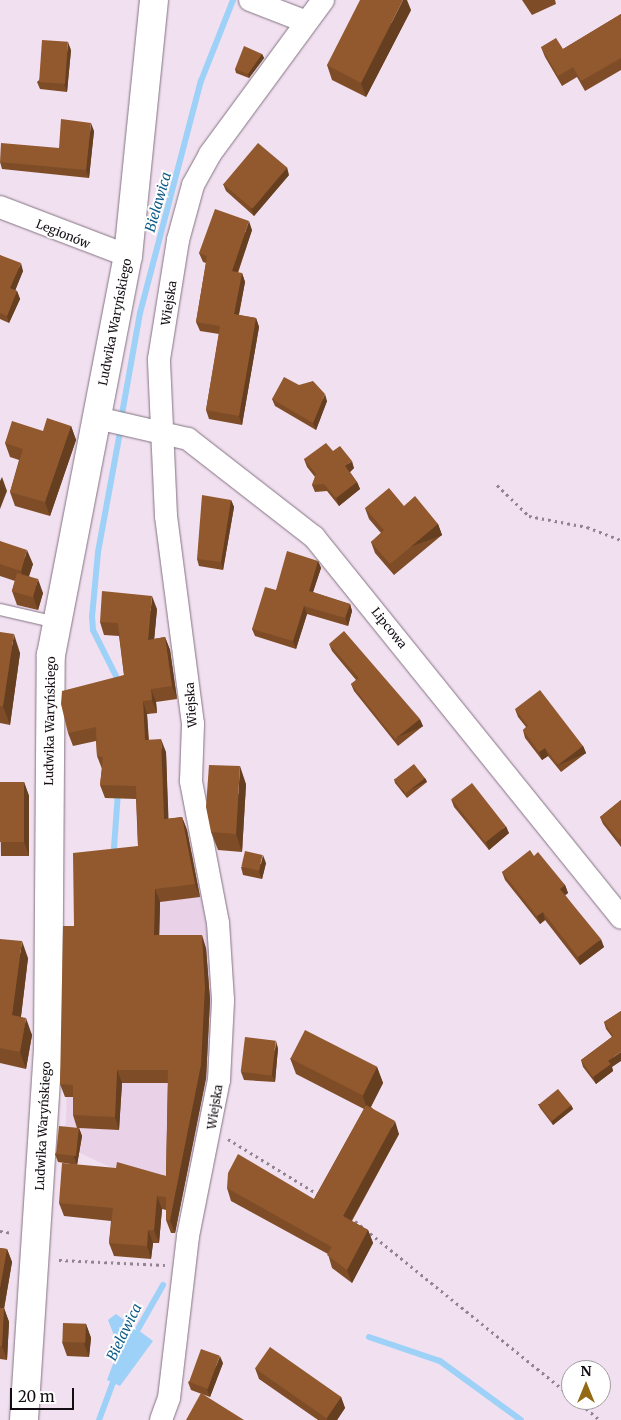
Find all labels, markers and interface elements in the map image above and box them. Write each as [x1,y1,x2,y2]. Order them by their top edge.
water label: Bielawica [141,170,175,234]
street label: Legionów [34,217,92,251]
street label: Ludwika Waryńskiego [96,257,134,387]
street label: Wiejska [158,280,180,326]
street label: Lipcowa [368,605,410,651]
street label: Ludwika Waryńskiego [42,656,58,786]
street label: Wiejska [182,682,200,728]
street label: Ludwika Waryńskiego [32,1061,54,1191]
street label: Wiejska [204,1084,226,1130]
water label: Bielawica [103,1301,145,1363]
north arrow [561,1360,611,1410]
text: N [580,1362,592,1380]
scale bar [12,1378,76,1410]
text: 20 m [18,1387,55,1406]

